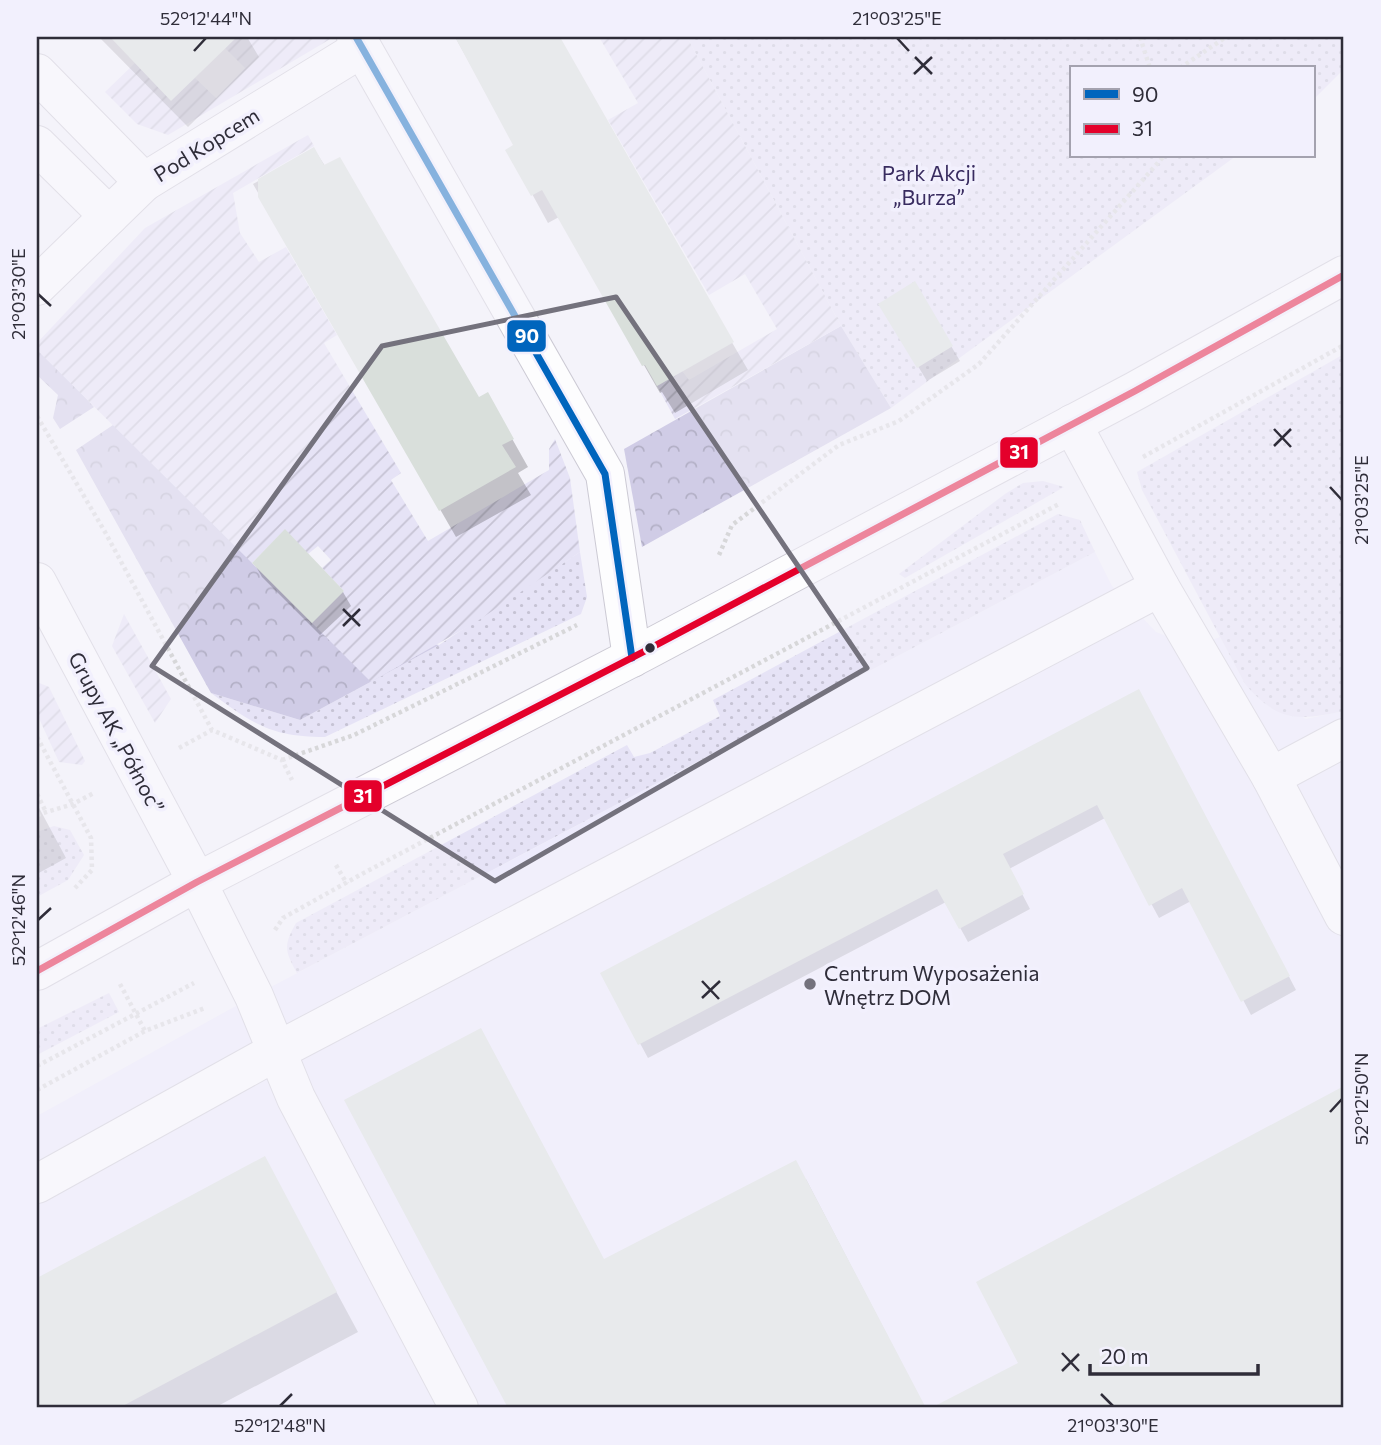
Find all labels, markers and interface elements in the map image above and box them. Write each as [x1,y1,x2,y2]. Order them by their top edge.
text: 52°12'44"N [160,7,252,29]
text: 21°03'25"E [852,7,942,29]
legend [1070,66,1314,158]
text: 90 [1132,81,1158,106]
street label: Pod Kopcem [149,102,263,186]
text: 31 [1132,115,1153,140]
park label: Park Akcji „Burza” [882,160,976,209]
text: 21°03'30"E [7,248,29,340]
line badge: 90 [506,319,547,353]
text: 90 [515,324,539,347]
line badge: 31 [999,436,1039,469]
text: 31 [1009,440,1029,463]
text: 21°03'25"E [1350,455,1372,545]
unlabelled marker [643,641,657,655]
street label: Grupy AK „Północ” [64,647,170,817]
line badge: 31 [343,779,383,813]
text: 31 [353,784,373,807]
text: 52°12'46"N [7,874,29,966]
place label: Centrum Wyposażenia Wnętrz DOM [824,960,1039,1009]
marker: Centrum Wyposażenia Wnętrz DOM [802,976,818,992]
text: 52°12'50"N [1350,1053,1372,1145]
scale bar [1090,1333,1258,1377]
text: 20 m [1101,1343,1149,1368]
text: 52°12'48"N [234,1414,326,1436]
text: 21°03'30"E [1067,1414,1159,1436]

